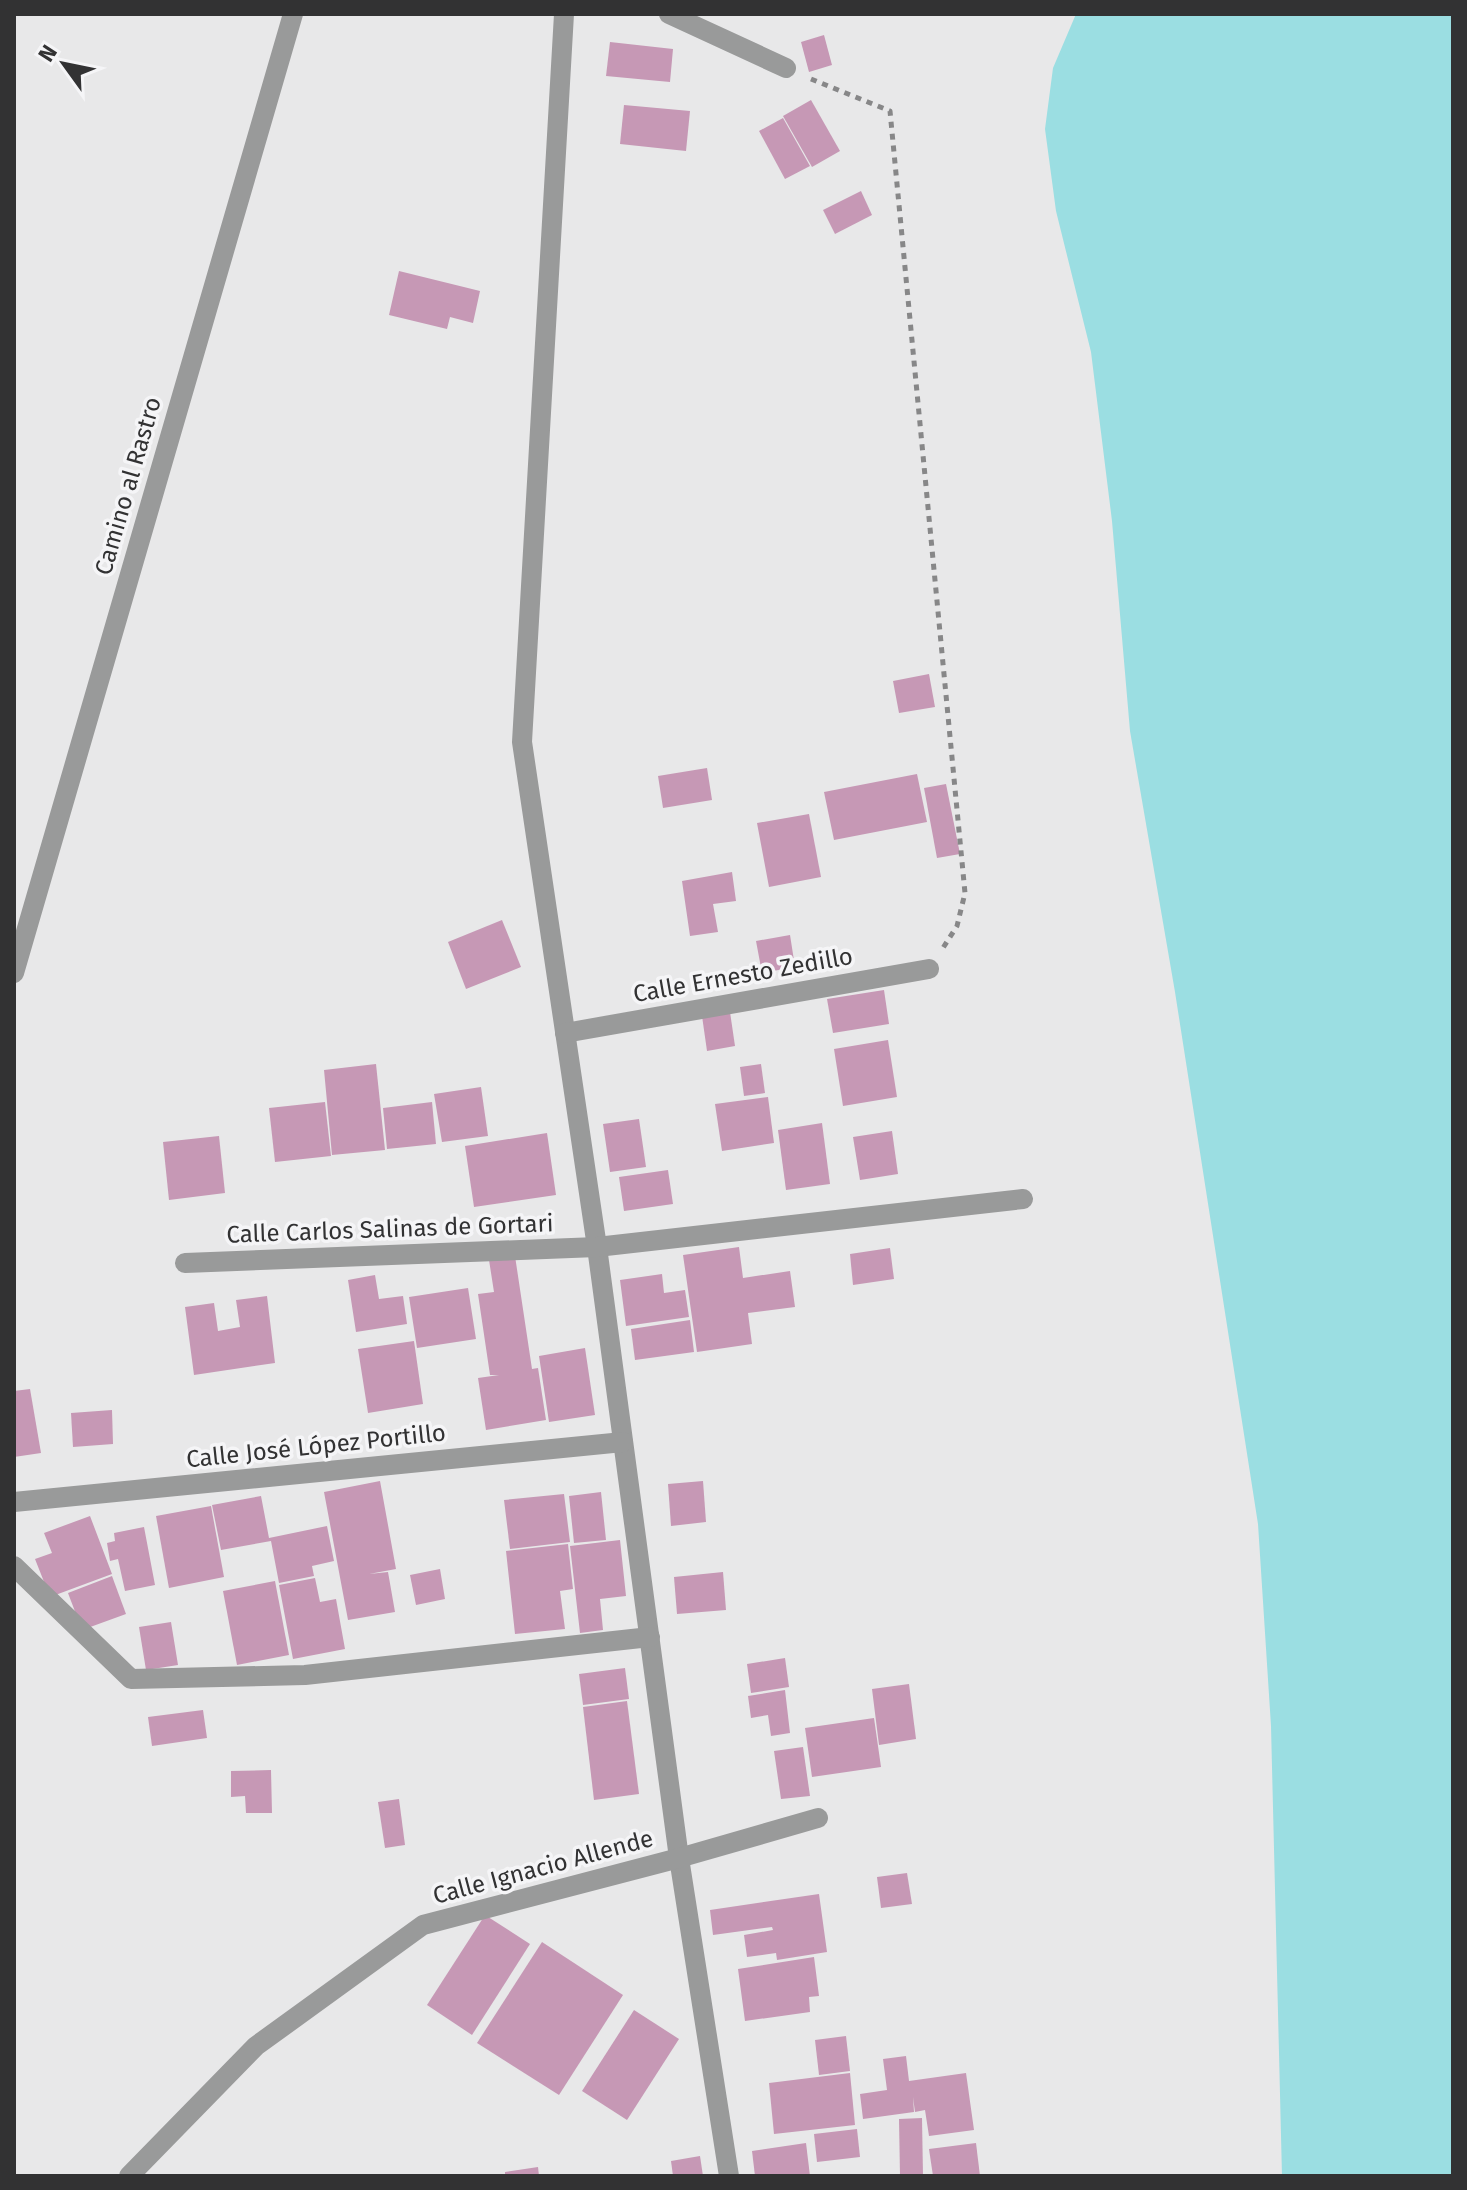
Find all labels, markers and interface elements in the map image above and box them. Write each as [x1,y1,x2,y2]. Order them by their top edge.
north arrow [24,24,104,104]
text: N [32,40,63,67]
street label: Camino al Rastro [89,394,167,578]
street label: Calle Ernesto Zedillo [631,942,855,1008]
street label: Calle Carlos Salinas de Gortari [226,1209,554,1249]
street label: Calle José López Portillo [185,1418,447,1474]
street label: Calle Ignacio Allende [430,1824,656,1910]

